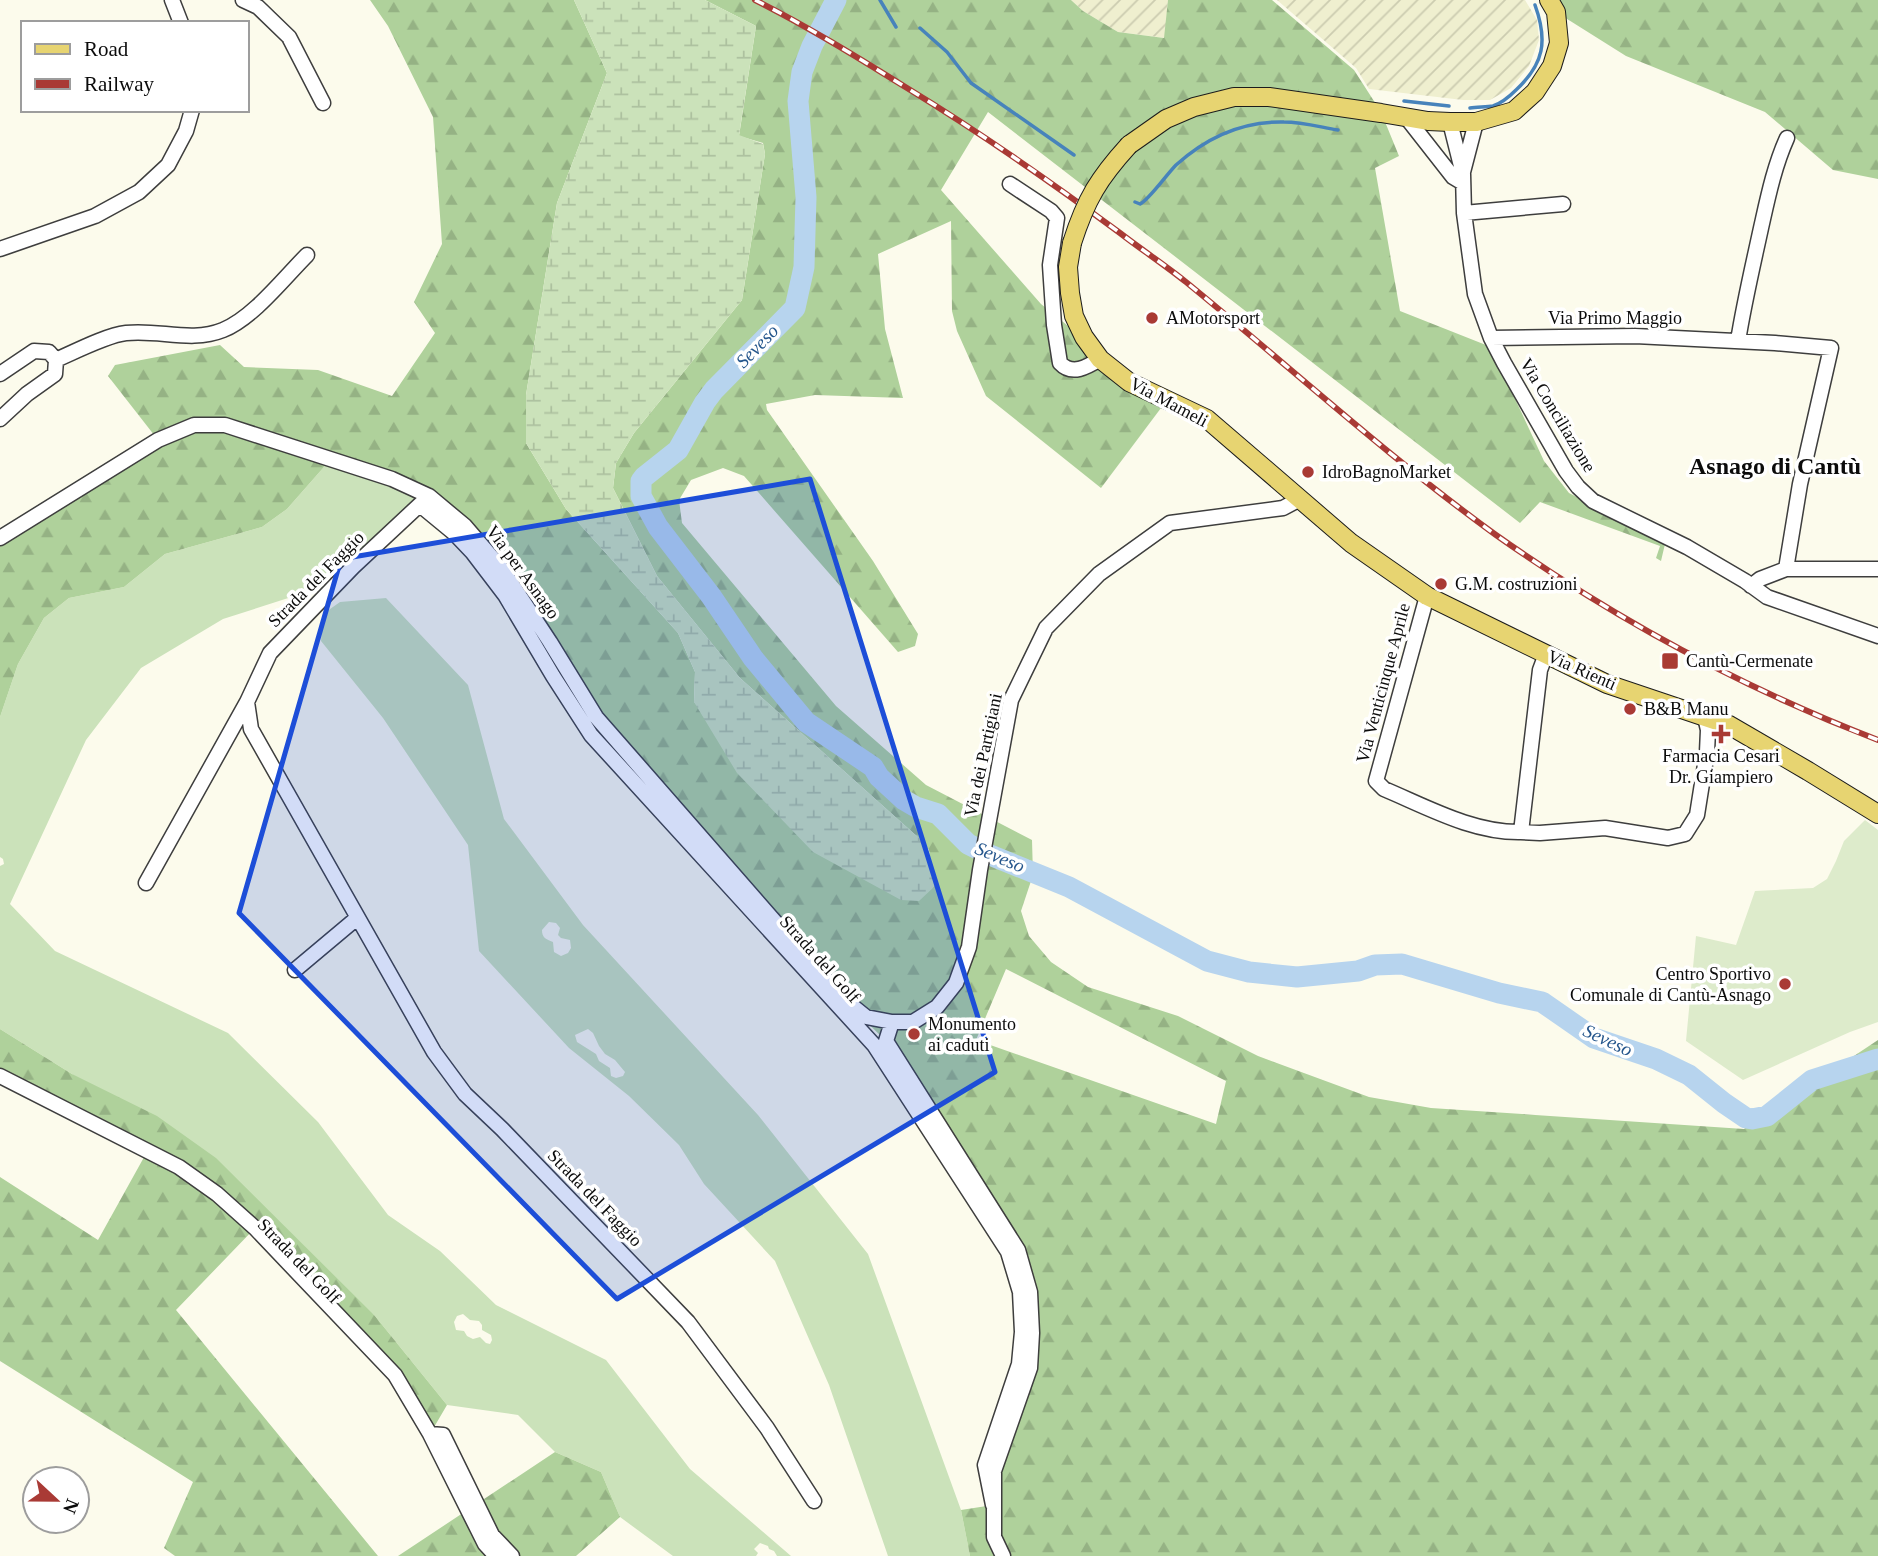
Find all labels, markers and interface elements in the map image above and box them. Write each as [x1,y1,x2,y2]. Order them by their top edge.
legend [21,21,248,112]
text: Road [84,37,129,61]
text: Railway [84,72,154,96]
place label: AMotorsport [1166,308,1260,328]
street label: Via Primo Maggio [1548,308,1682,328]
marker: AMotorsport [1144,310,1160,326]
water label: Seveso [731,320,783,372]
street label: Via Conciliazione [1516,354,1600,476]
street label: Via Mameli [1127,373,1211,431]
district label: Asnago di Cantù [1689,453,1861,479]
place label: IdroBagnoMarket [1322,462,1451,482]
marker: IdroBagnoMarket [1300,464,1316,480]
street label: Via per Asnago [482,521,564,623]
street label: Strada del Faggio [264,527,368,631]
place label: G.M. costruzioni [1455,574,1577,594]
marker: G.M. costruzioni [1433,576,1449,592]
street label: Via Venticinque Aprile [1352,601,1414,765]
street label: Via Rienti [1544,646,1620,694]
marker: Cantù-Cermenate [1660,651,1680,671]
place label: Cantù-Cermenate [1686,651,1813,671]
street label: Via dei Partigiani [960,691,1006,819]
place label: B&B Manu [1644,699,1729,719]
marker: B&B Manu [1622,701,1638,717]
marker: Farmacia Cesari Dr. Giampiero [1713,726,1729,742]
place label: Farmacia Cesari Dr. Giampiero [1662,746,1780,787]
water label: Seveso [972,837,1028,877]
street label: Strada del Golf [776,911,864,1007]
place label: Centro Sportivo Comunale di Cantù-Asnago [1570,964,1771,1005]
marker: Centro Sportivo Comunale di Cantù-Asnago [1777,976,1793,992]
place label: Monumento ai caduti [928,1014,1016,1055]
water label: Seveso [1580,1020,1636,1060]
marker: Monumento ai caduti [906,1026,922,1042]
street label: Strada del Faggio [544,1145,646,1251]
street label: Strada del Golf [254,1215,344,1308]
north arrow [21,1465,91,1535]
text: N [59,1496,84,1517]

